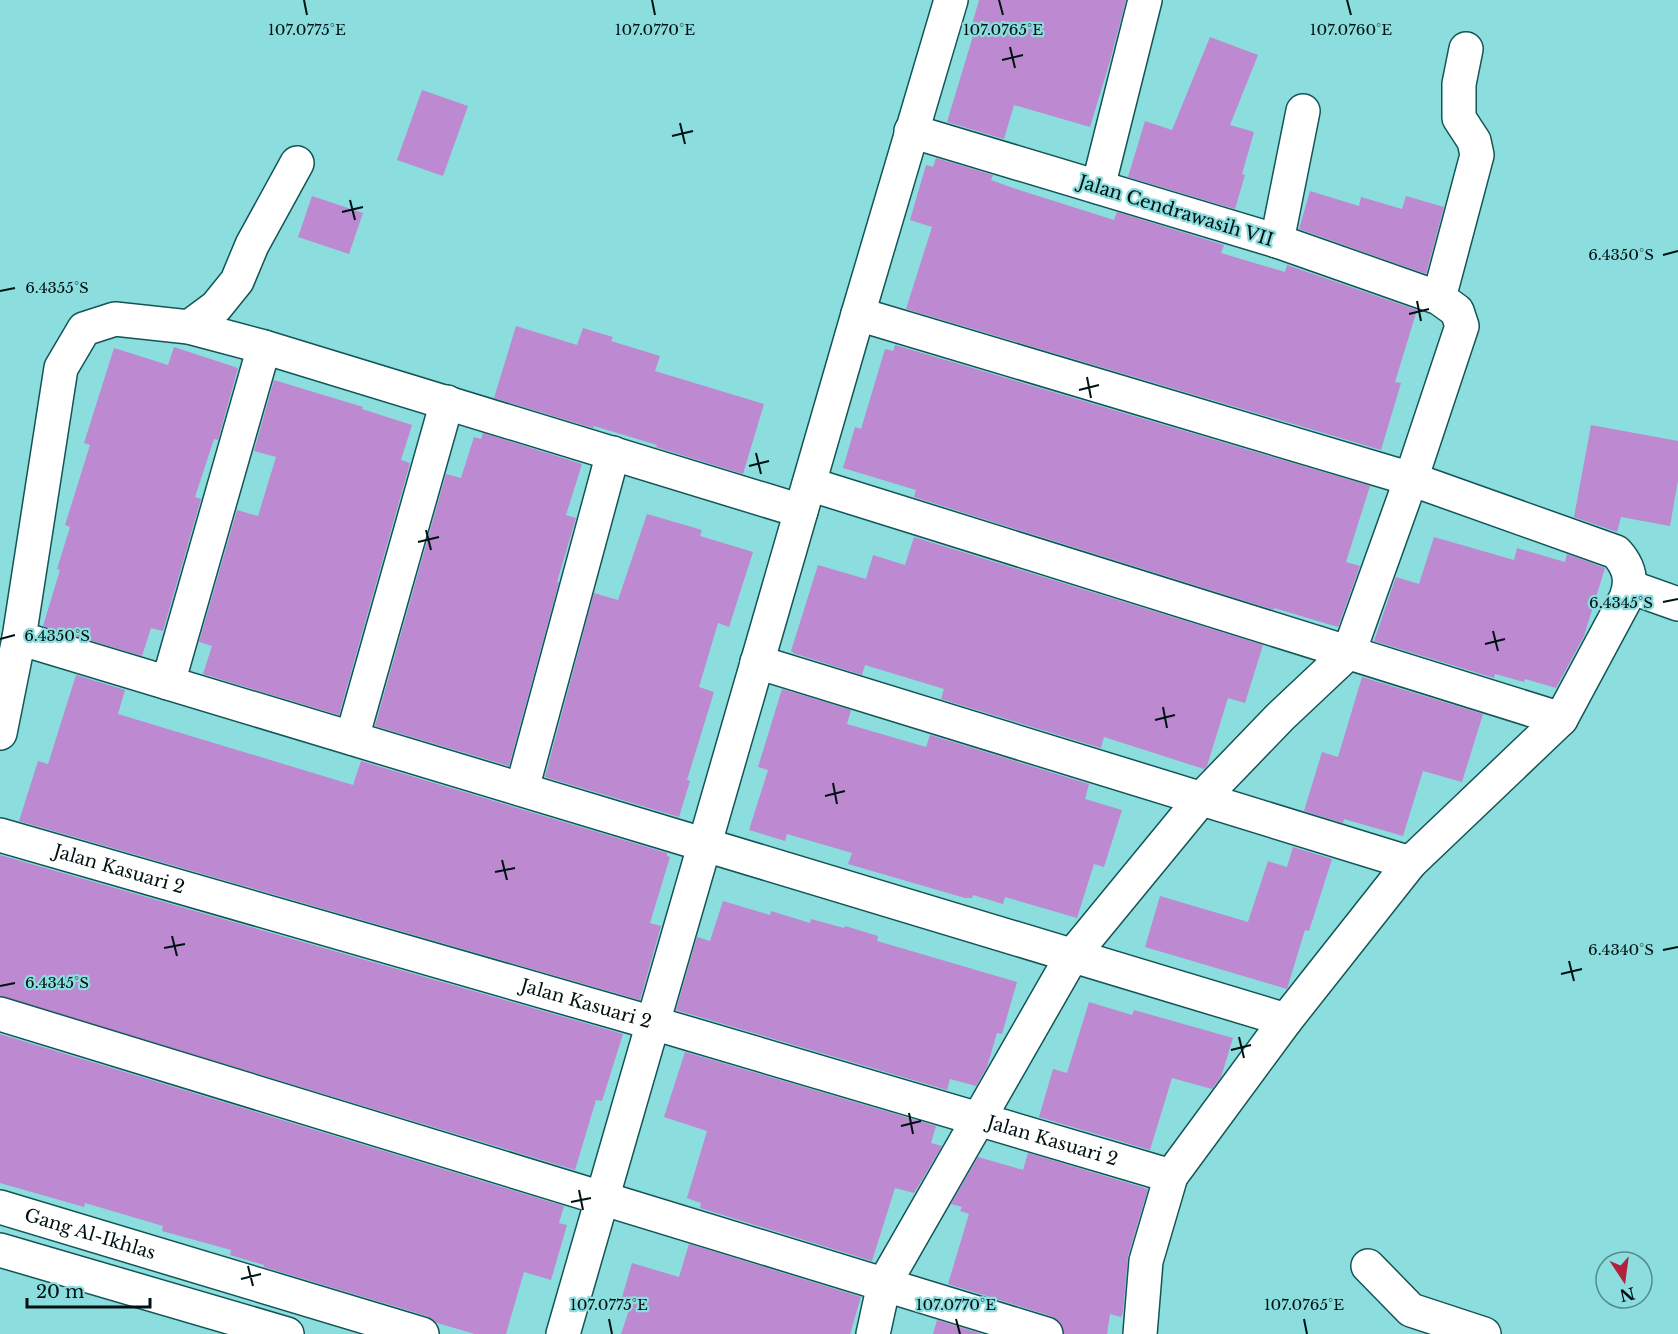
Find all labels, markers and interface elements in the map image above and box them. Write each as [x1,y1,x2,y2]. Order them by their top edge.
text: 107.0775°E [268,20,346,39]
text: 107.0770°E [615,20,695,39]
text: 107.0765°E [963,20,1043,39]
text: 107.0760°E [1310,20,1392,39]
street label: Jalan Cendrawasih VII [1074,170,1276,251]
text: 6.4350°S [1588,245,1654,264]
text: 6.4355°S [25,278,89,297]
text: 6.4345°S [1589,593,1653,612]
text: 6.4350°S [24,626,90,645]
street label: Jalan Kasuari 2 [49,839,187,899]
text: 6.4340°S [1588,940,1654,959]
text: 6.4345°S [25,973,89,992]
street label: Jalan Kasuari 2 [516,974,654,1033]
street label: Jalan Kasuari 2 [983,1111,1120,1171]
street label: Gang Al-Ikhlas [22,1204,158,1264]
north arrow [1594,1250,1654,1310]
scale bar [27,1271,150,1309]
text: 20 m [36,1281,84,1303]
text: N [1618,1283,1637,1306]
text: 107.0775°E [570,1295,648,1314]
text: 107.0770°E [916,1295,996,1314]
text: 107.0765°E [1264,1295,1344,1314]

